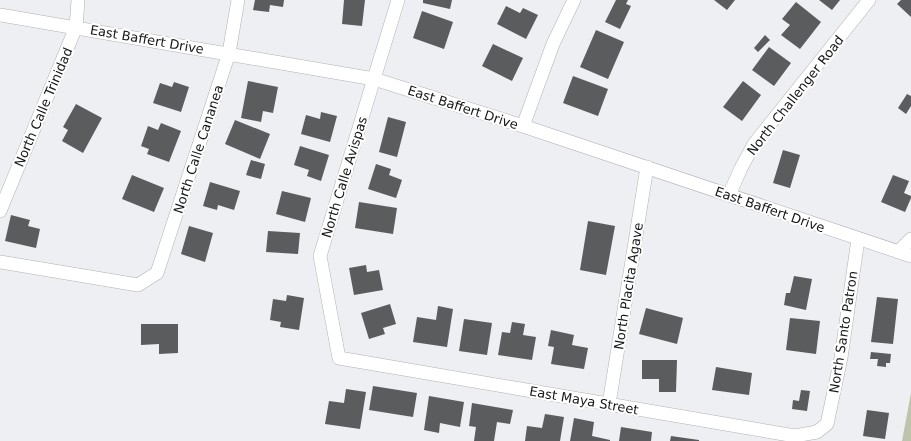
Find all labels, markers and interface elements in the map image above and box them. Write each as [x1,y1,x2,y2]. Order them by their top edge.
street label: East Baffert Drive [89,22,205,57]
street label: North Challenger Road [744,33,847,158]
street label: North Calle Trinidad [12,45,75,169]
street label: North Calle Cananea [171,83,226,215]
street label: East Baffert Drive [406,83,520,132]
street label: North Calle Avispas [319,114,370,240]
street label: East Baffert Drive [713,184,827,235]
street label: North Placita Agave [611,221,646,351]
street label: North Santo Patron [826,270,861,394]
street label: East Maya Street [528,383,640,417]

